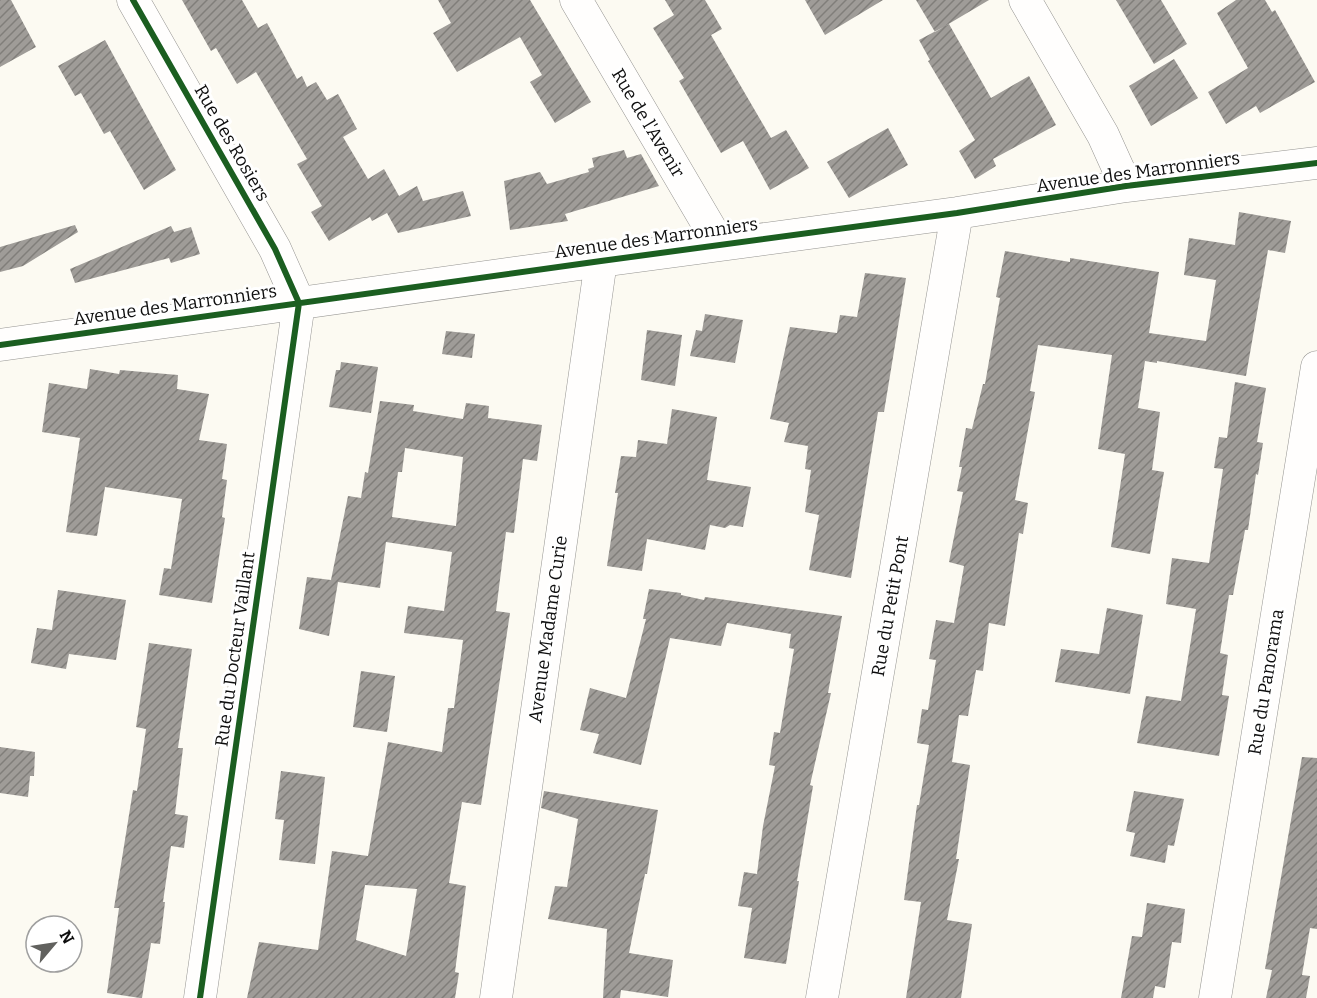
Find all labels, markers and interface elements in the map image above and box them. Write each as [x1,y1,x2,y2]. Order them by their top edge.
street label: Rue de l'Avenir [607,65,689,181]
street label: Rue des Rosiers [190,81,274,205]
street label: Avenue des Marronniers [1035,147,1241,197]
street label: Avenue des Marronniers [553,213,759,263]
street label: Avenue des Marronniers [72,280,278,330]
street label: Rue du Petit Pont [867,533,913,678]
street label: Avenue Madame Curie [524,534,572,724]
street label: Rue du Docteur Vaillant [210,550,260,748]
street label: Rue du Panorama [1244,607,1288,757]
north arrow [24,914,84,974]
text: N [55,927,78,947]

